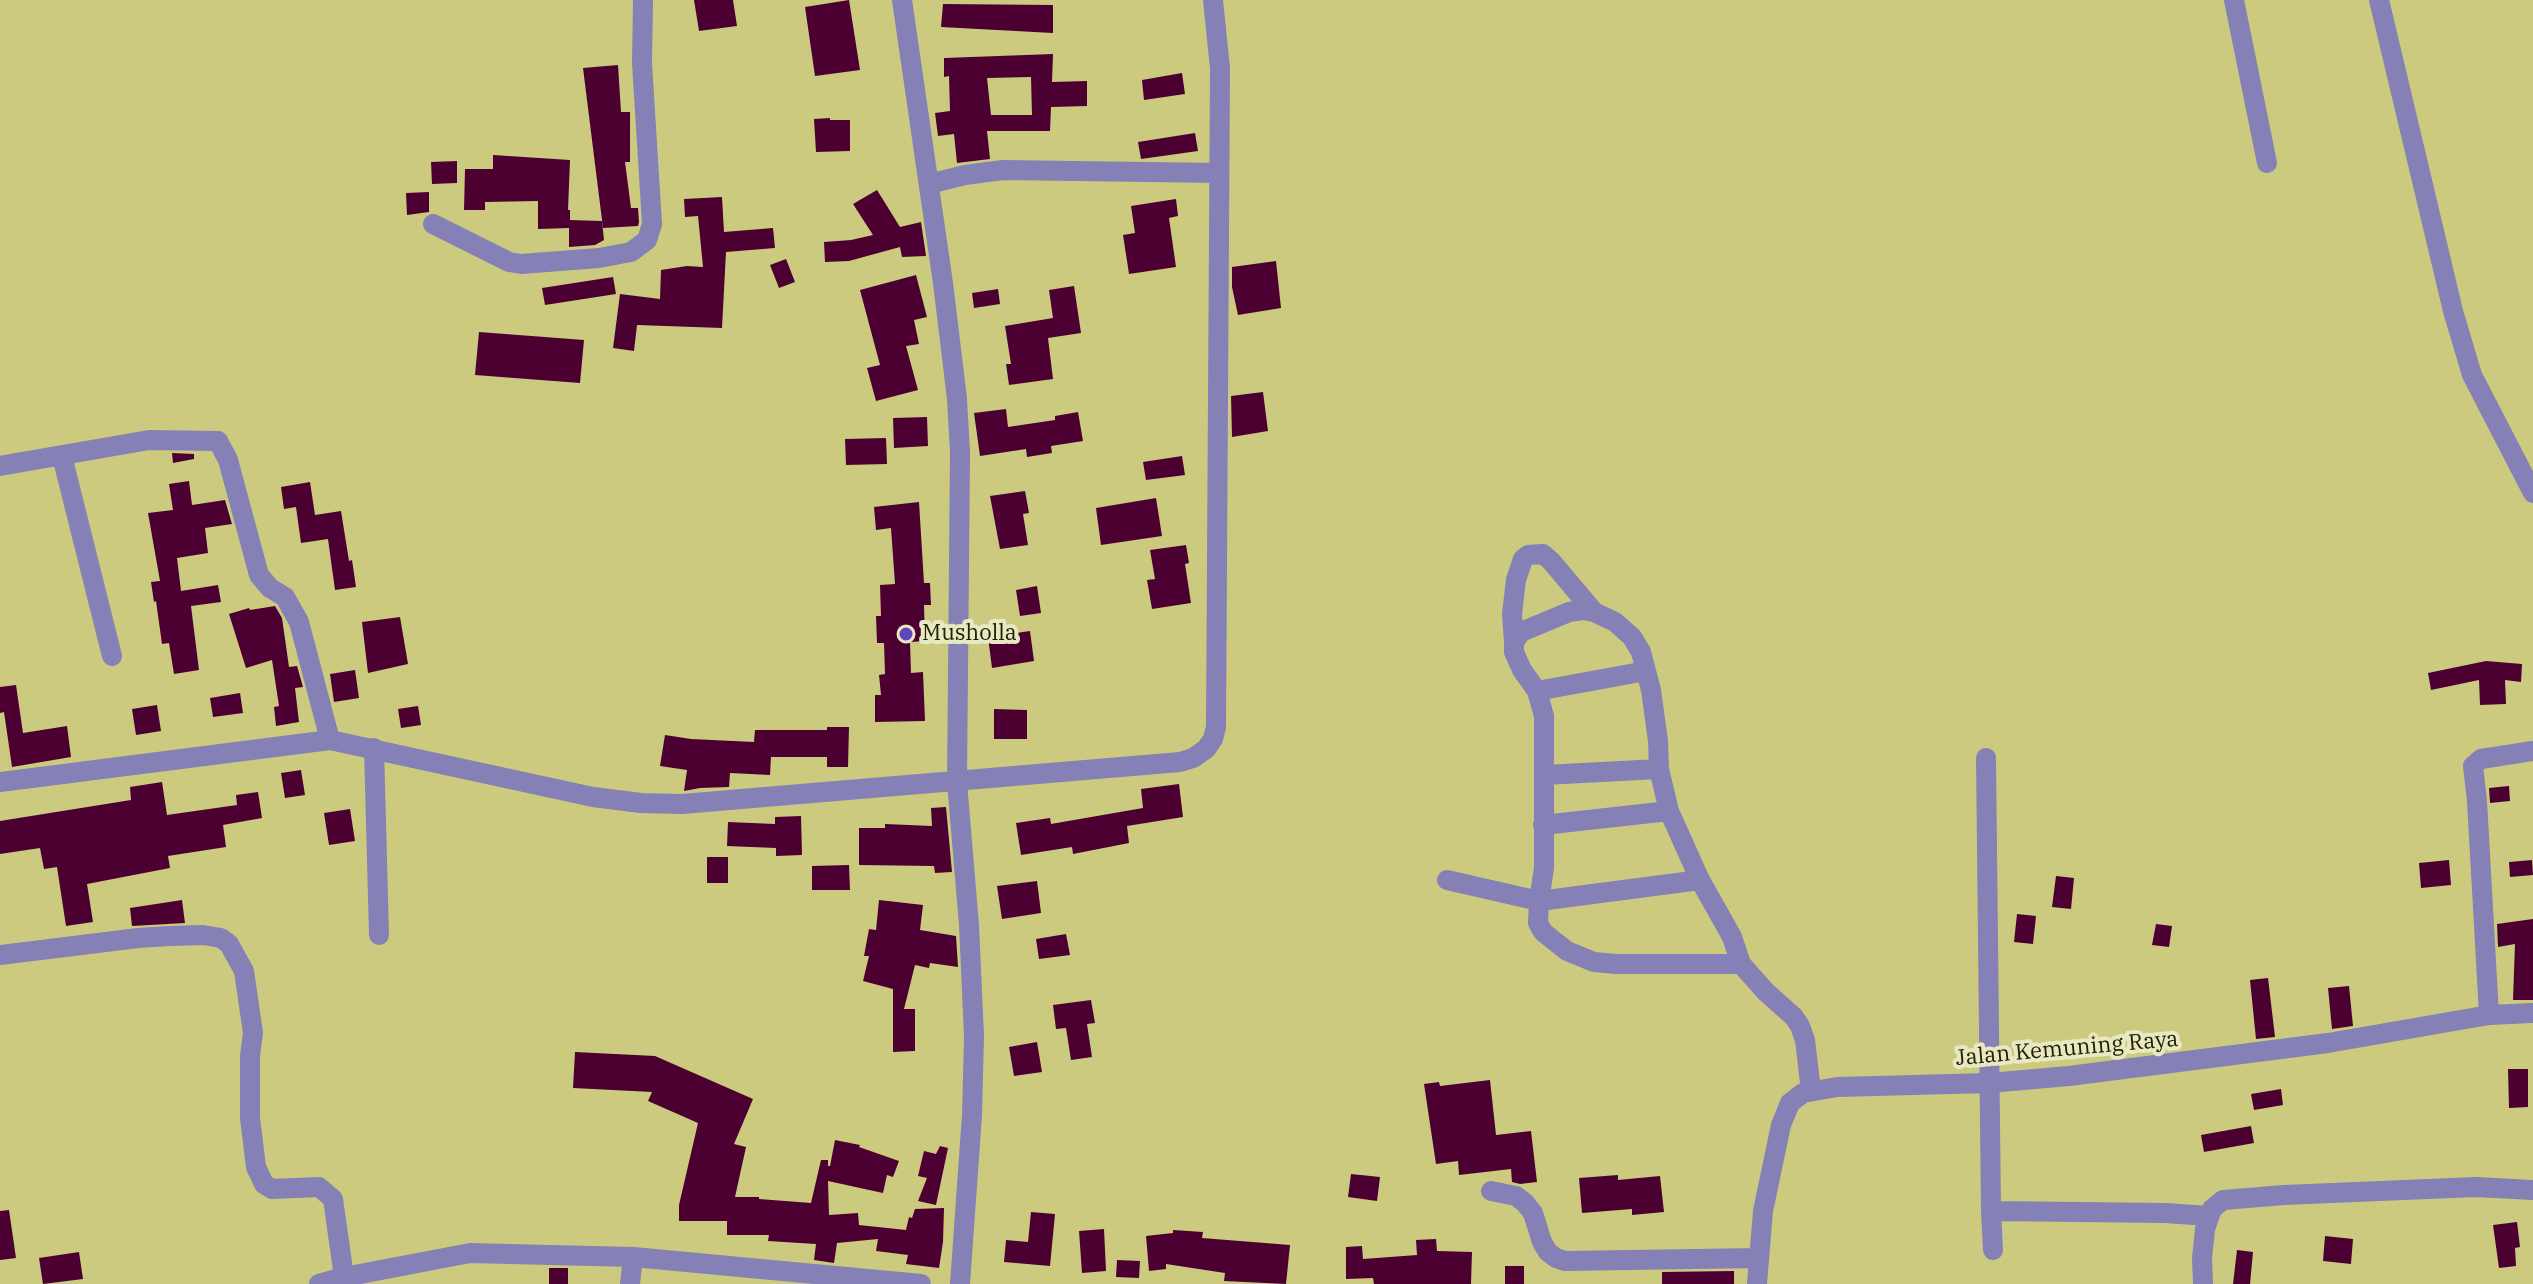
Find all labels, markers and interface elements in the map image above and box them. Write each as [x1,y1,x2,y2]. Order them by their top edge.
place label: Musholla [922,621,1017,647]
marker: Musholla [897,625,915,643]
street label: Jalan Kemuning Raya [1955,1026,2179,1072]

